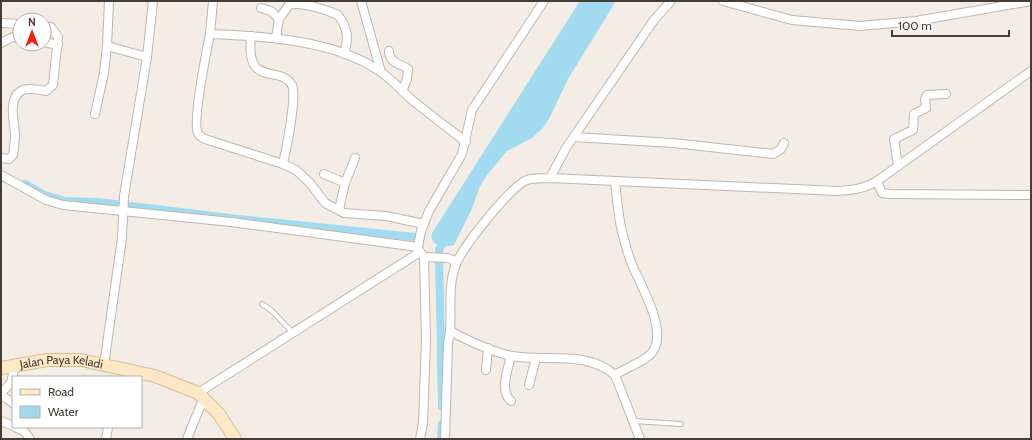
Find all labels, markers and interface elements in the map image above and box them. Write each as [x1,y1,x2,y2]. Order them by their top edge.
north arrow [12,12,52,52]
scale bar [892,12,1009,38]
text: N [28,15,36,29]
text: 100 m [898,18,932,33]
street label: Jalan Paya Keladi [17,352,104,372]
legend [12,376,142,428]
text: Road [48,384,74,399]
text: Water [48,404,79,419]

